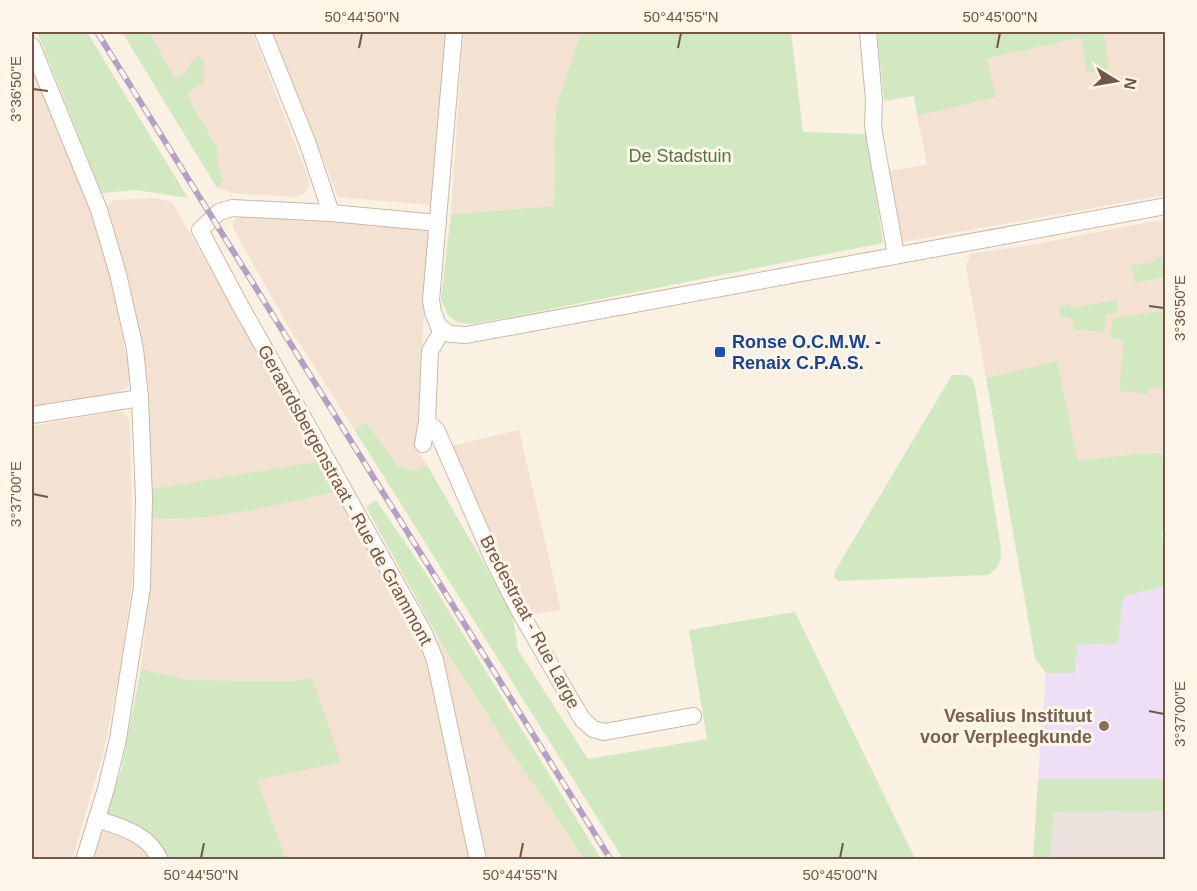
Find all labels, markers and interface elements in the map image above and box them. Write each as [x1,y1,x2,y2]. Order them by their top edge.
text: 50°44'50"N [324,8,400,25]
text: 50°44'55"N [643,8,719,25]
text: 50°45'00"N [962,8,1038,25]
north arrow [1086,51,1146,111]
text: 3°36'50"E [7,56,24,122]
text: N [1121,76,1140,91]
park label: De Stadstuin [628,146,732,166]
text: 3°36'50"E [1171,275,1188,341]
place label: Ronse O.C.M.W. - Renaix C.P.A.S. [732,332,881,373]
street label: Geraardsbergenstraat - Rue de Grammont [254,341,436,649]
marker: Ronse O.C.M.W. - Renaix C.P.A.S. [713,345,727,359]
text: 3°37'00"E [7,461,24,527]
street label: Bredestraat - Rue Large [476,532,584,712]
text: 3°37'00"E [1171,681,1188,747]
place label: Vesalius Instituut voor Verpleegkunde [920,706,1092,747]
marker: Vesalius Instituut voor Verpleegkunde [1097,719,1111,733]
text: 50°44'50"N [163,866,239,883]
text: 50°44'55"N [482,866,558,883]
text: 50°45'00"N [802,866,878,883]

